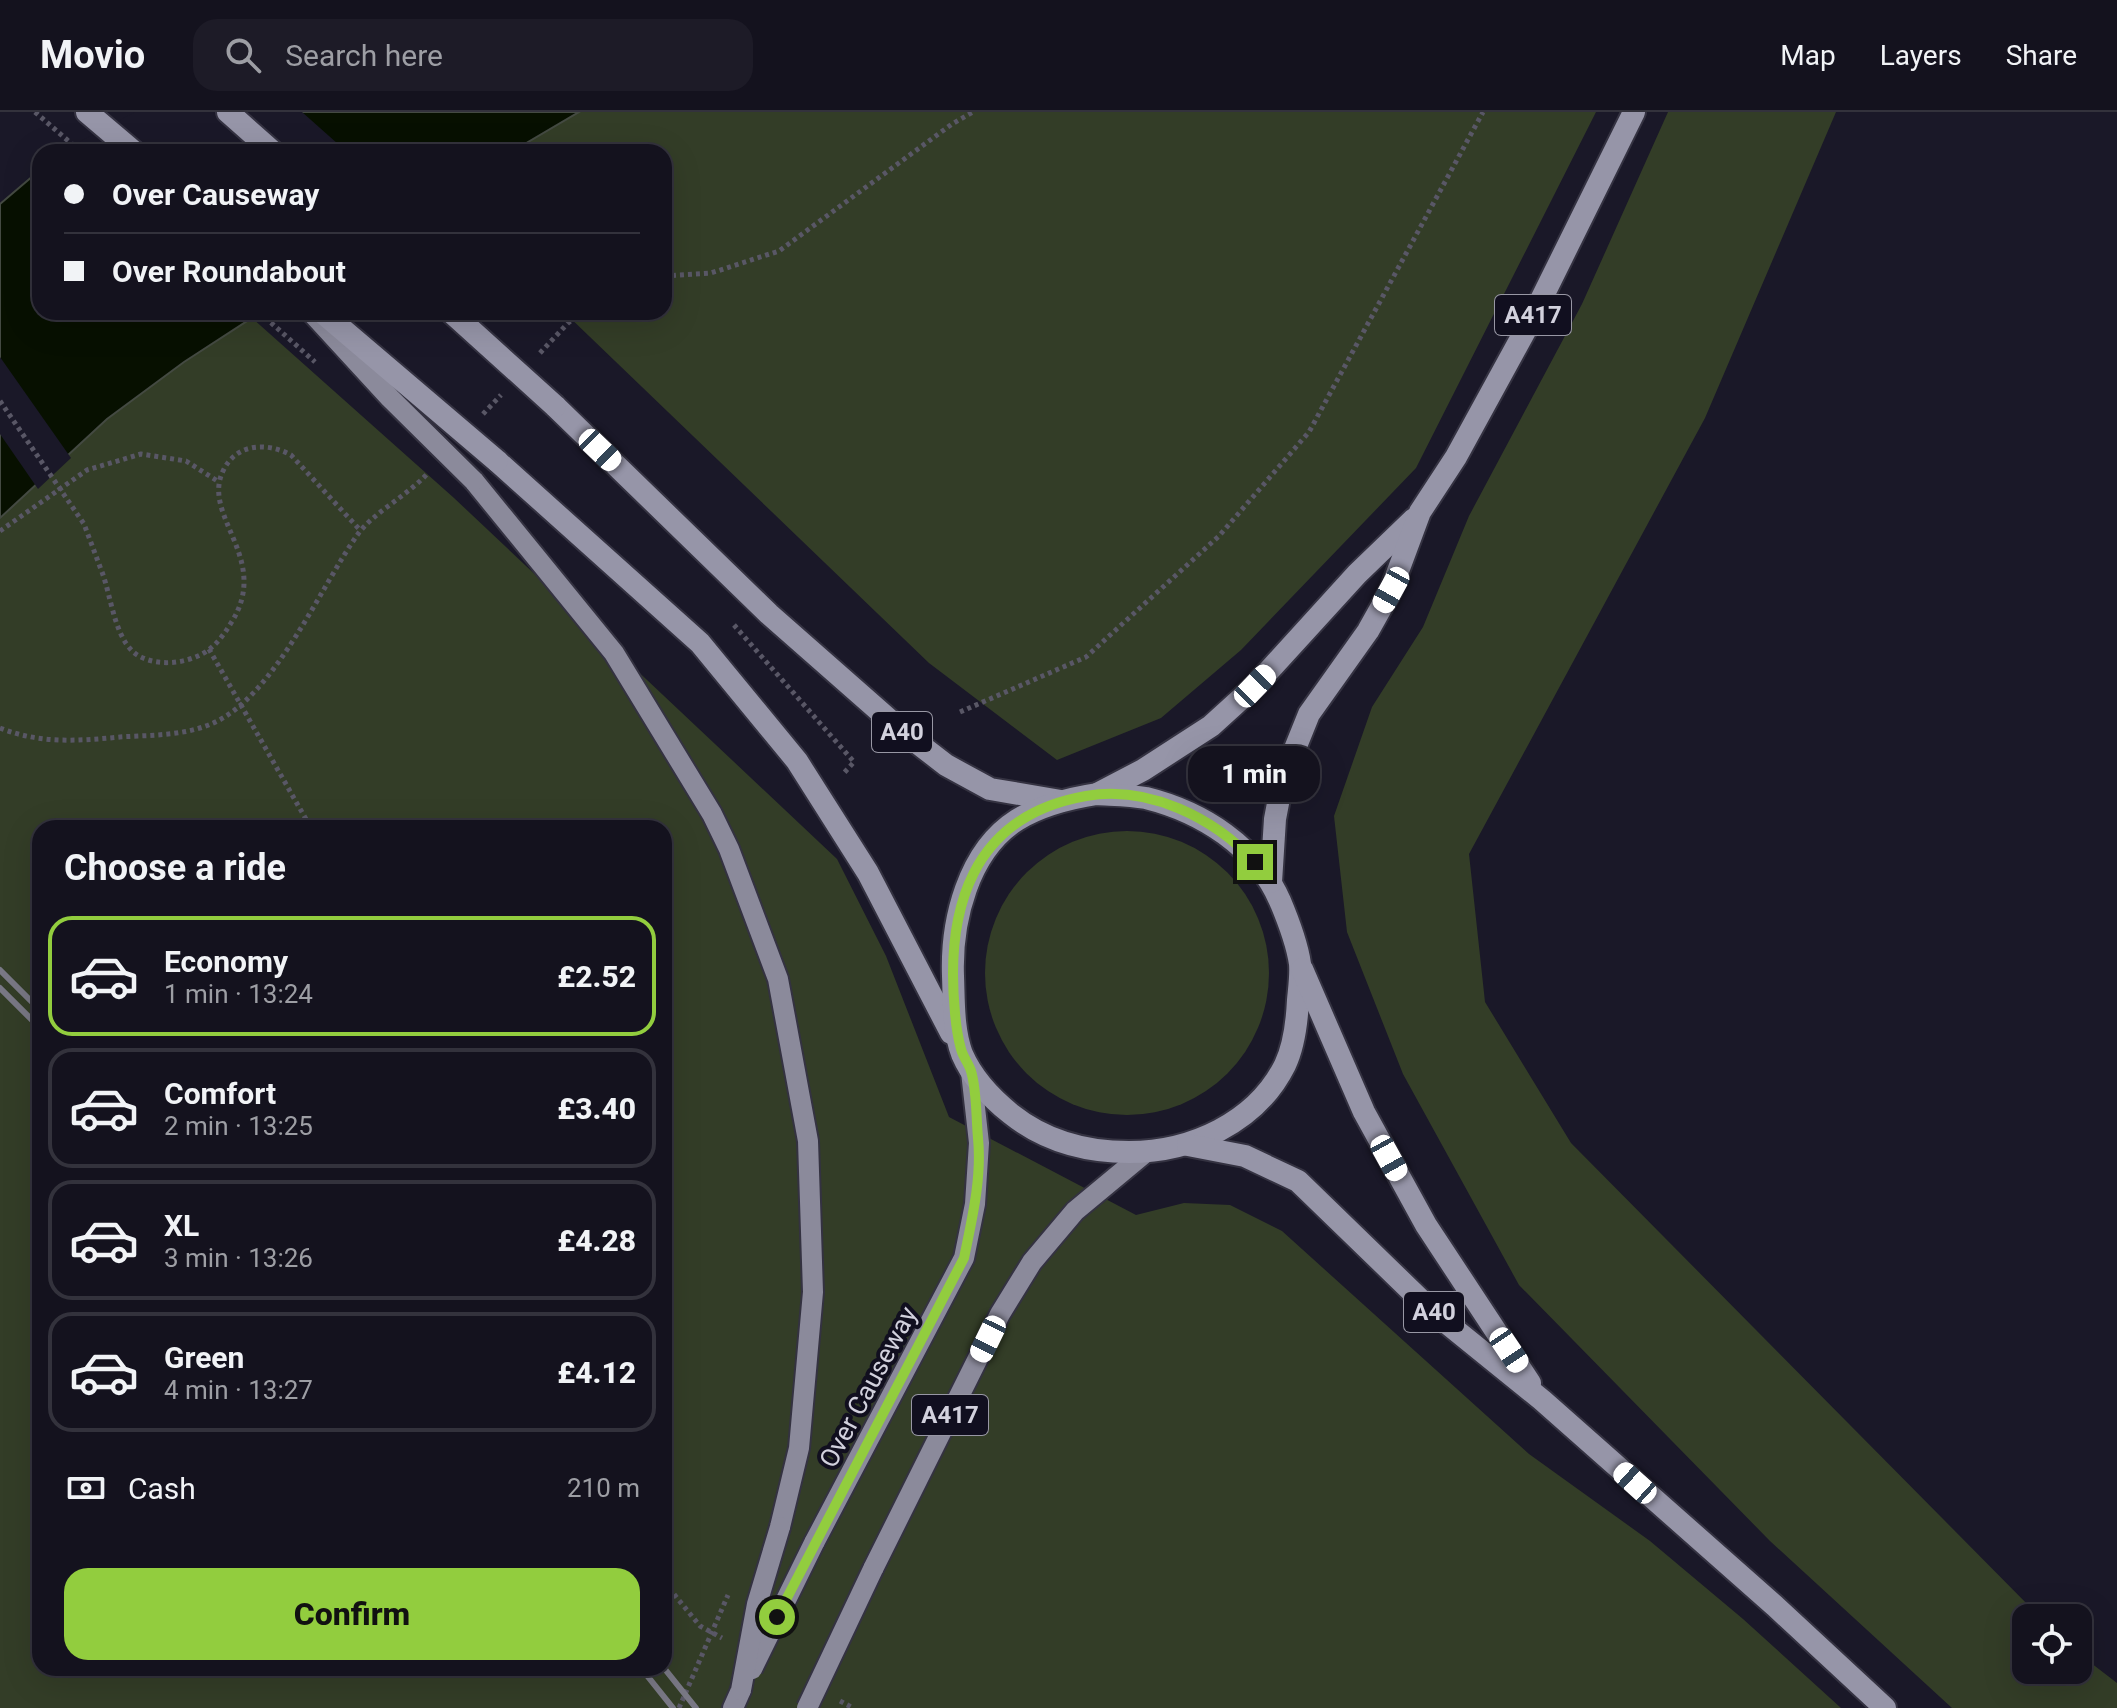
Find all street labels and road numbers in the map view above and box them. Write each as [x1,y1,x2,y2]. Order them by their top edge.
road number: A417 [1495,295,1571,335]
road number: A40 [872,712,932,752]
road number: A40 [1404,1292,1464,1332]
street label: Over Causeway [813,1301,923,1473]
road number: A417 [912,1395,988,1435]

